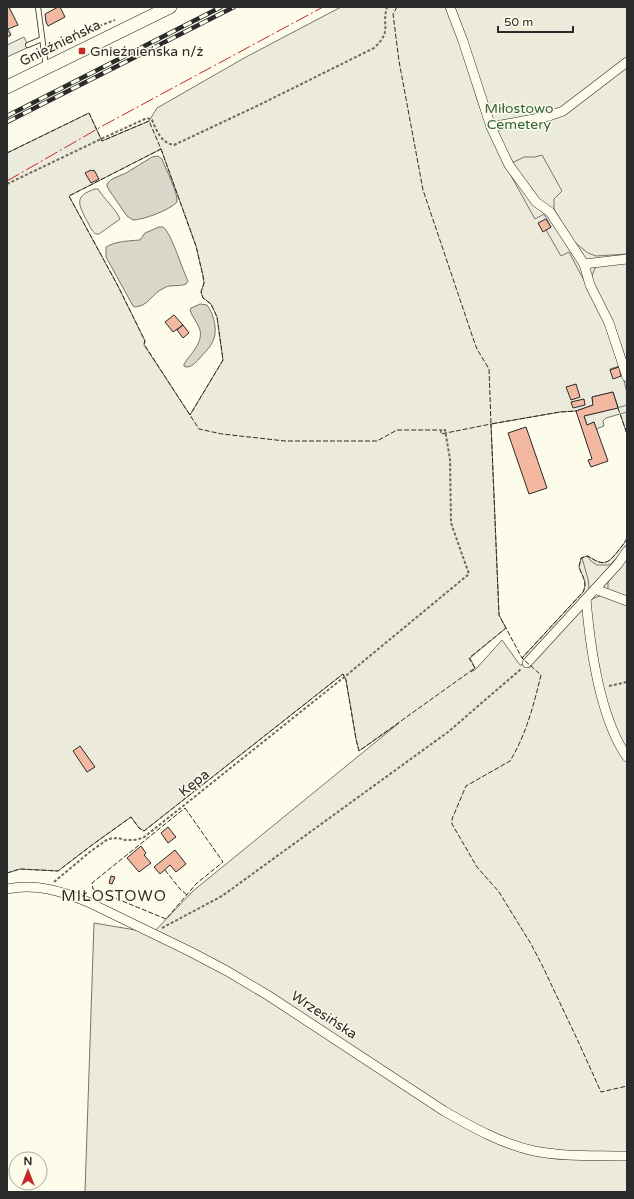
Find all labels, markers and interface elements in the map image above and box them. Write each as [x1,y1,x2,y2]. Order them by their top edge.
scale bar [498,8,573,34]
text: 50 m [504,15,533,29]
street label: Gnieźnieńska [17,16,103,70]
place label: Gnieźnieńska n/ż [90,43,203,60]
marker: Gnieźnieńska n/ż [77,46,87,56]
park label: Miłostowo Cemetery [485,100,553,133]
street label: Kępa [175,766,213,800]
district label: MIŁOSTOWO [61,887,167,905]
street label: Wrzesińska [288,987,360,1043]
north arrow [8,1151,48,1191]
text: N [24,1155,32,1168]

